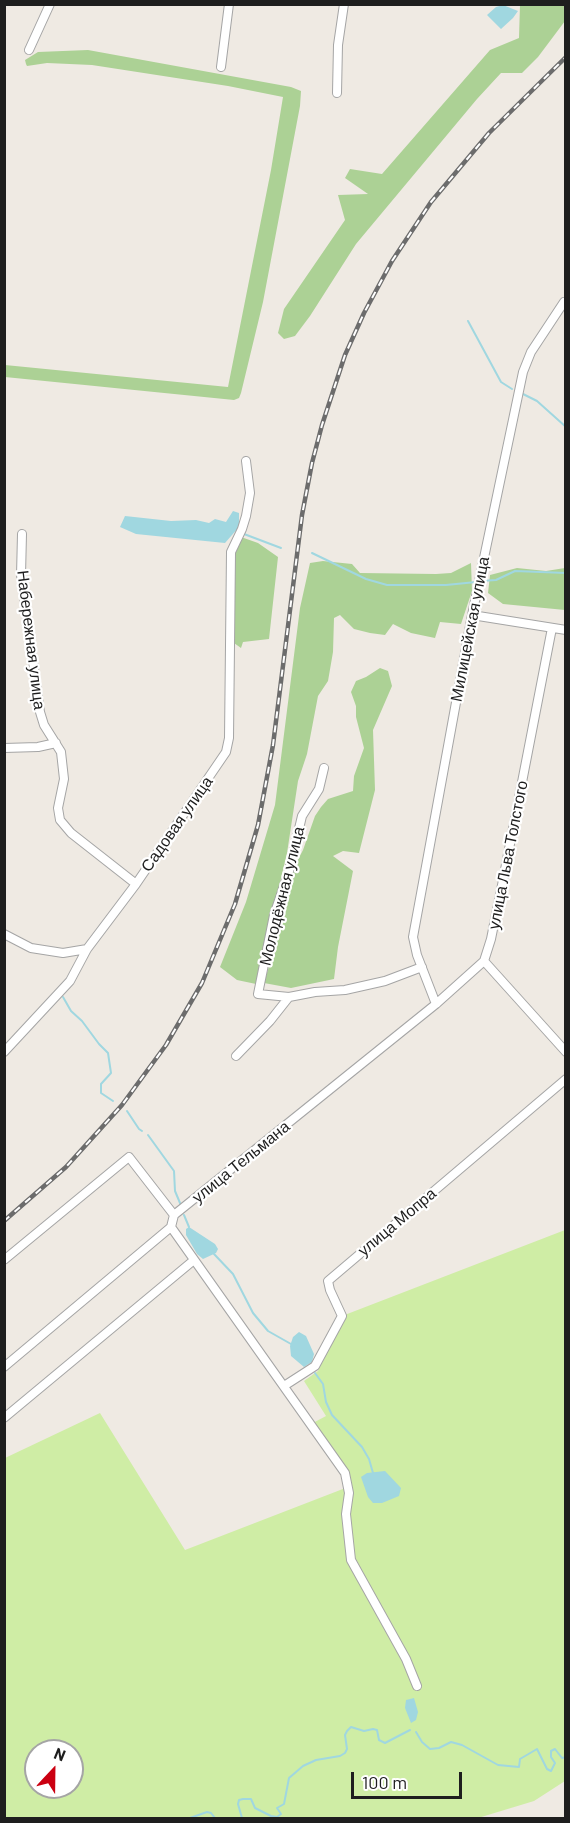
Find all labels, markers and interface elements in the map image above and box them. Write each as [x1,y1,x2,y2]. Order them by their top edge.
street label: Милицейская улица [447,555,493,703]
street label: Набережная улица [13,569,49,711]
street label: Садовая улица [137,773,217,875]
street label: улица Льва Толстого [484,779,532,931]
street label: Молодёжная улица [255,824,309,968]
street label: улица Тельмана [188,1117,294,1207]
street label: улица Мопра [354,1184,440,1260]
north arrow [24,1739,84,1799]
text: N [52,1743,69,1764]
scale bar [354,1760,465,1798]
text: 100 m [362,1771,407,1793]

